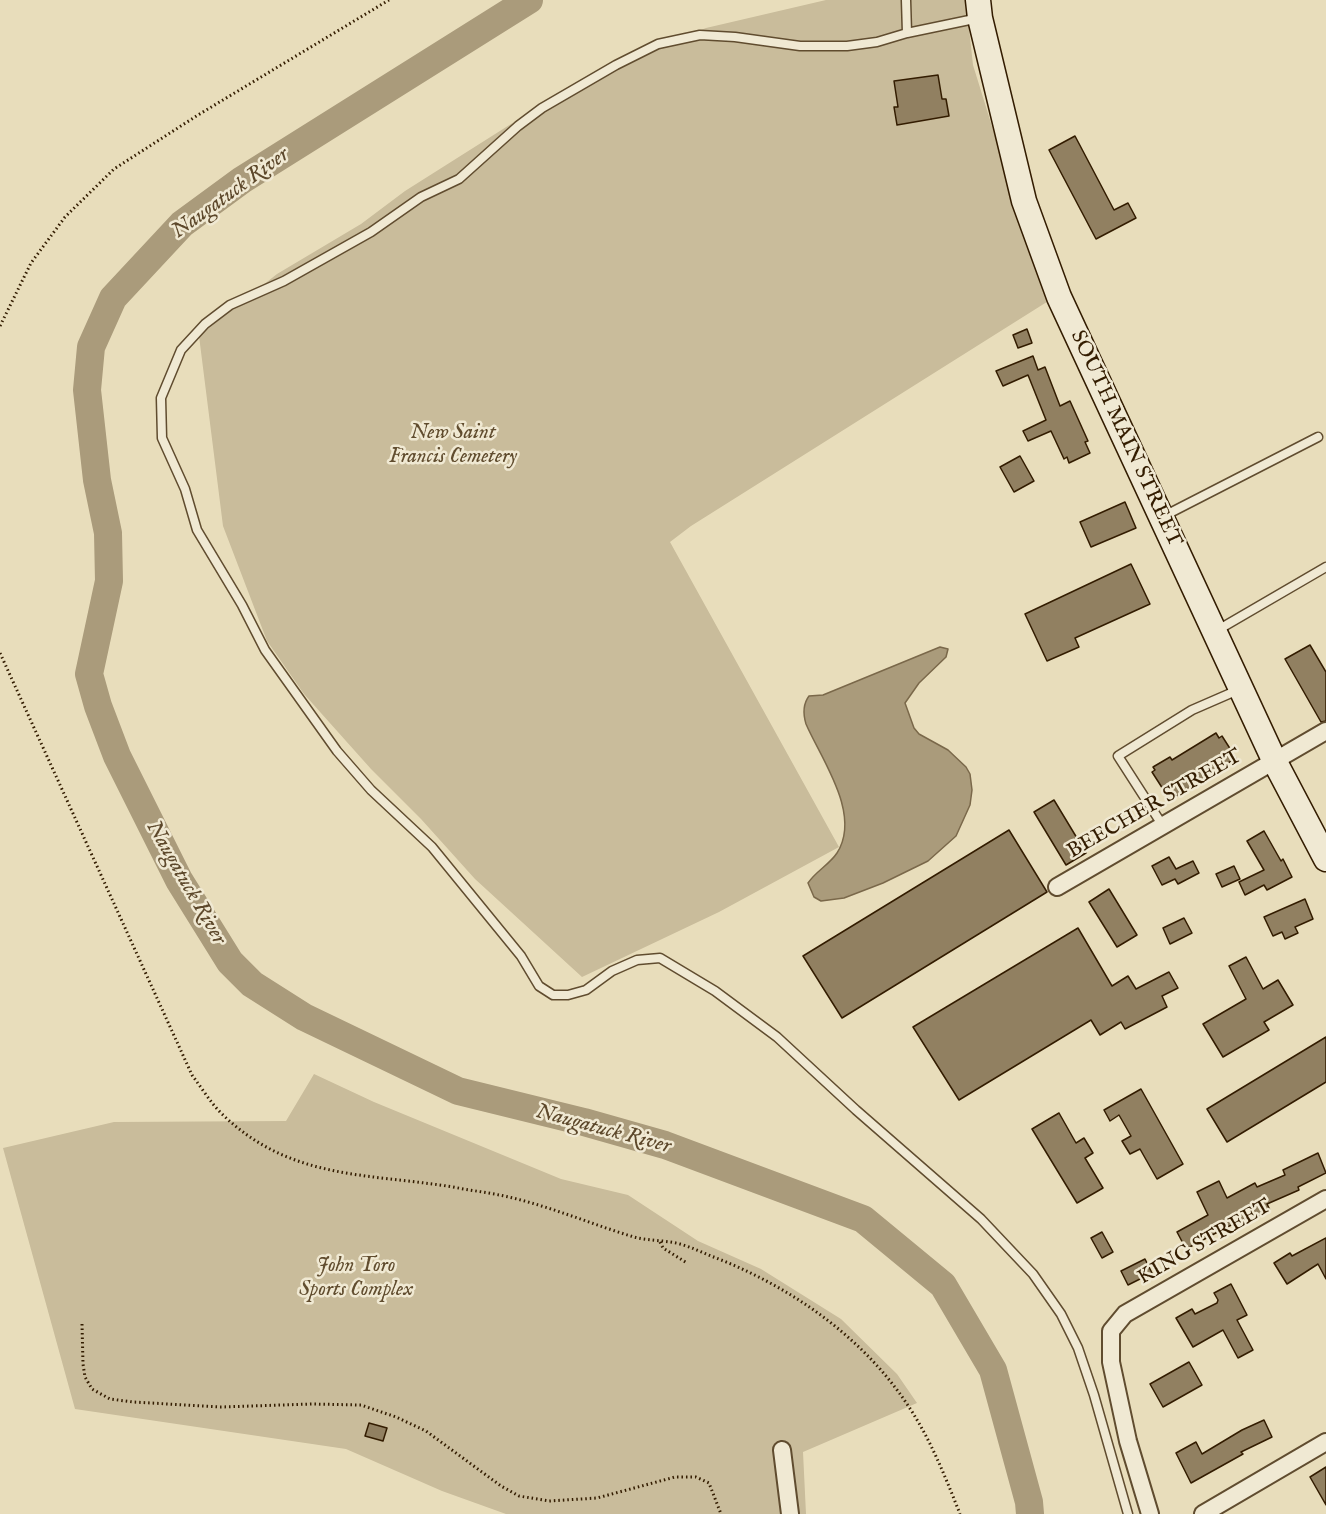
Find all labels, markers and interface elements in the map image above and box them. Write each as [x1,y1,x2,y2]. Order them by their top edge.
water label: Naugatuck River [167,143,295,245]
street label: SOUTH MAIN STREET [1064,327,1186,551]
park label: New Saint Francis Cemetery [389,421,517,471]
street label: BEECHER STREET [1063,745,1247,865]
water label: Naugatuck River [139,816,231,950]
water label: Naugatuck River [533,1099,673,1161]
street label: KING STREET [1134,1195,1276,1291]
park label: John Toro Sports Complex [299,1254,413,1304]

